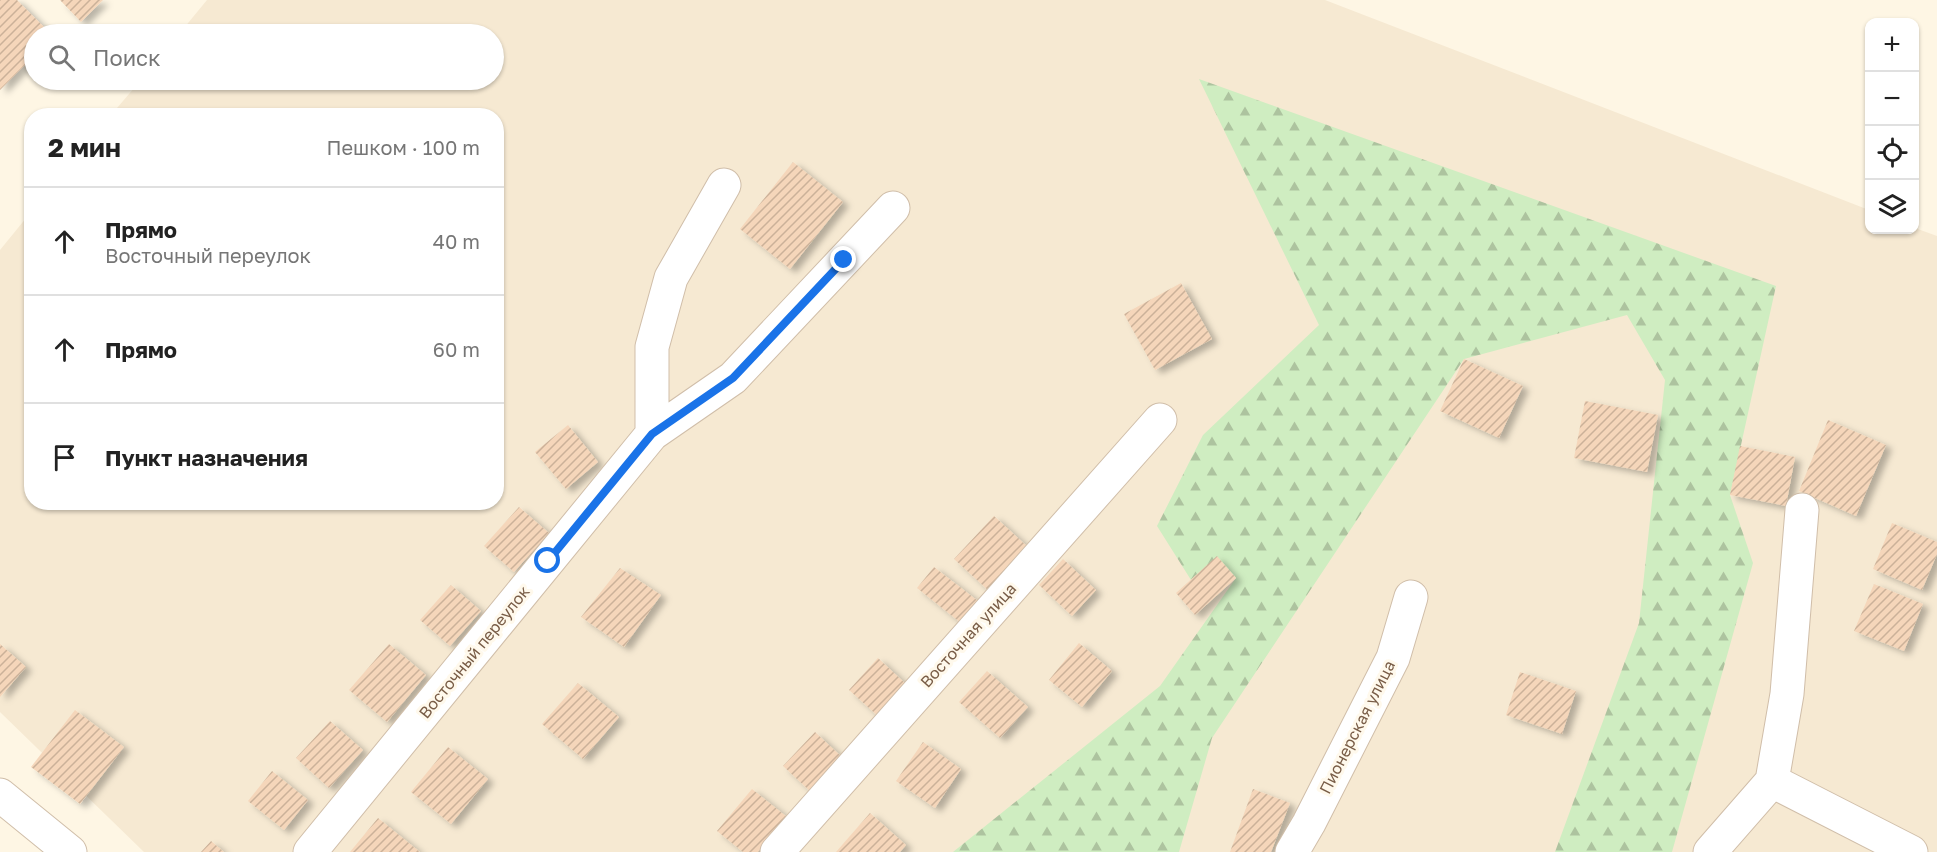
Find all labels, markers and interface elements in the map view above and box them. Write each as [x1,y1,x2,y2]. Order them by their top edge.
map controls [1865,18,1919,234]
button: + [1865,18,1919,72]
search box [24,24,504,90]
icon: search [45,41,78,74]
text: Поиск [93,44,161,71]
button: − [1865,72,1919,126]
button: locate [1865,126,1919,180]
text: 2 мин [48,132,121,163]
text: Пешком · 100 m [327,135,480,159]
button: layers [1865,180,1919,234]
text: Прямо [105,216,177,243]
icon: ahead [48,225,81,258]
text: 40 m [433,229,480,253]
text: Восточный переулок [105,243,311,267]
route end [830,246,856,272]
icon: ahead [48,333,81,366]
text: Прямо [105,336,177,363]
text: 60 m [433,337,480,361]
icon: arrive [48,441,81,474]
text: Пункт назначения [105,444,308,471]
route start [534,547,560,573]
street label: Восточная улица [916,579,1020,691]
street label: Восточный переулок [414,582,534,722]
street label: Пионерская улица [1315,657,1399,797]

